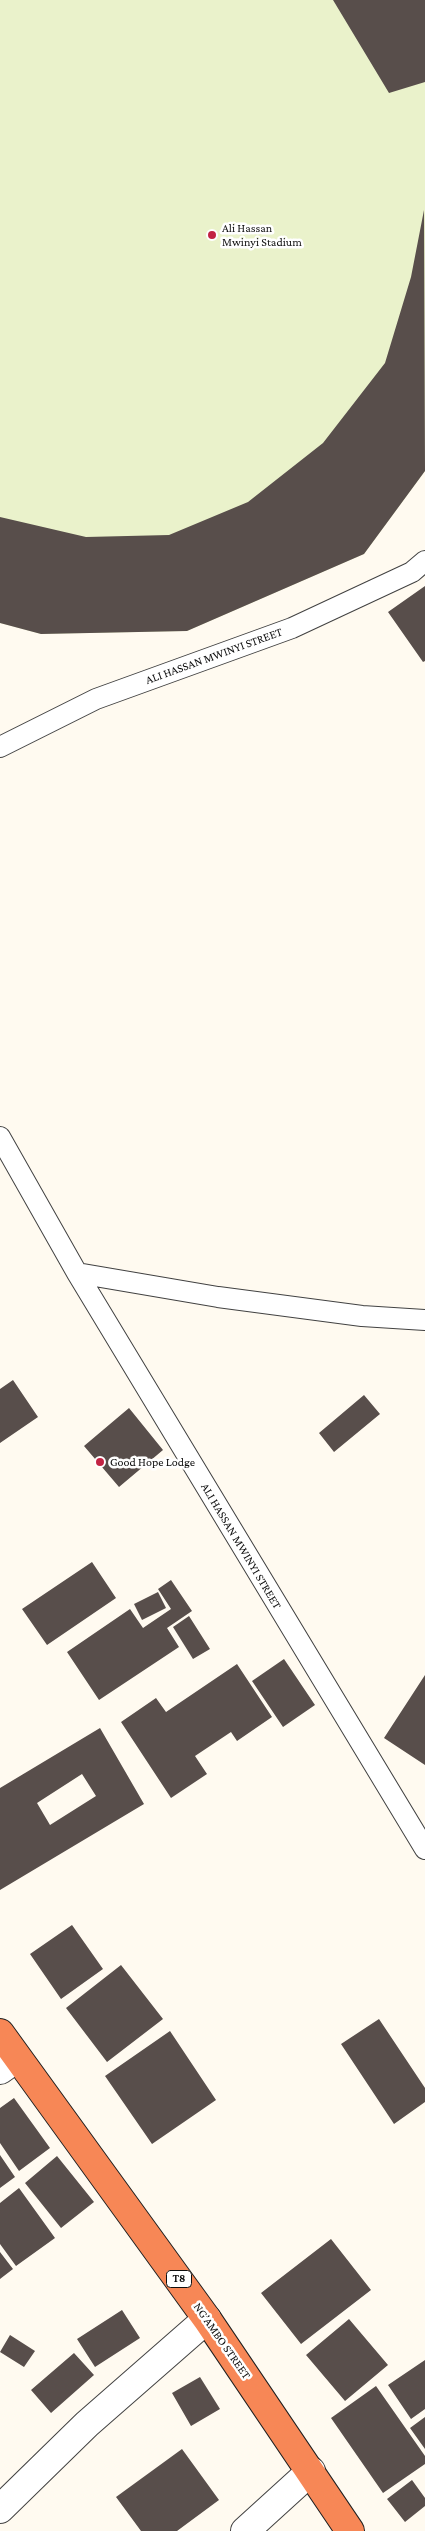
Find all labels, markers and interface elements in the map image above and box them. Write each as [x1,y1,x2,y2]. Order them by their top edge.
place label: Ali Hassan Mwinyi Stadium [222,221,302,249]
marker: Ali Hassan Mwinyi Stadium [206,229,218,241]
street label: ALI HASSAN MWINYI STREET [144,625,284,687]
place label: Good Hope Lodge [110,1455,195,1469]
marker: Good Hope Lodge [94,1456,106,1468]
street label: ALI HASSAN MWINYI STREET [198,1480,284,1612]
road number: T8 [166,2270,192,2288]
street label: NG’AMBO STREET [190,2300,254,2382]

